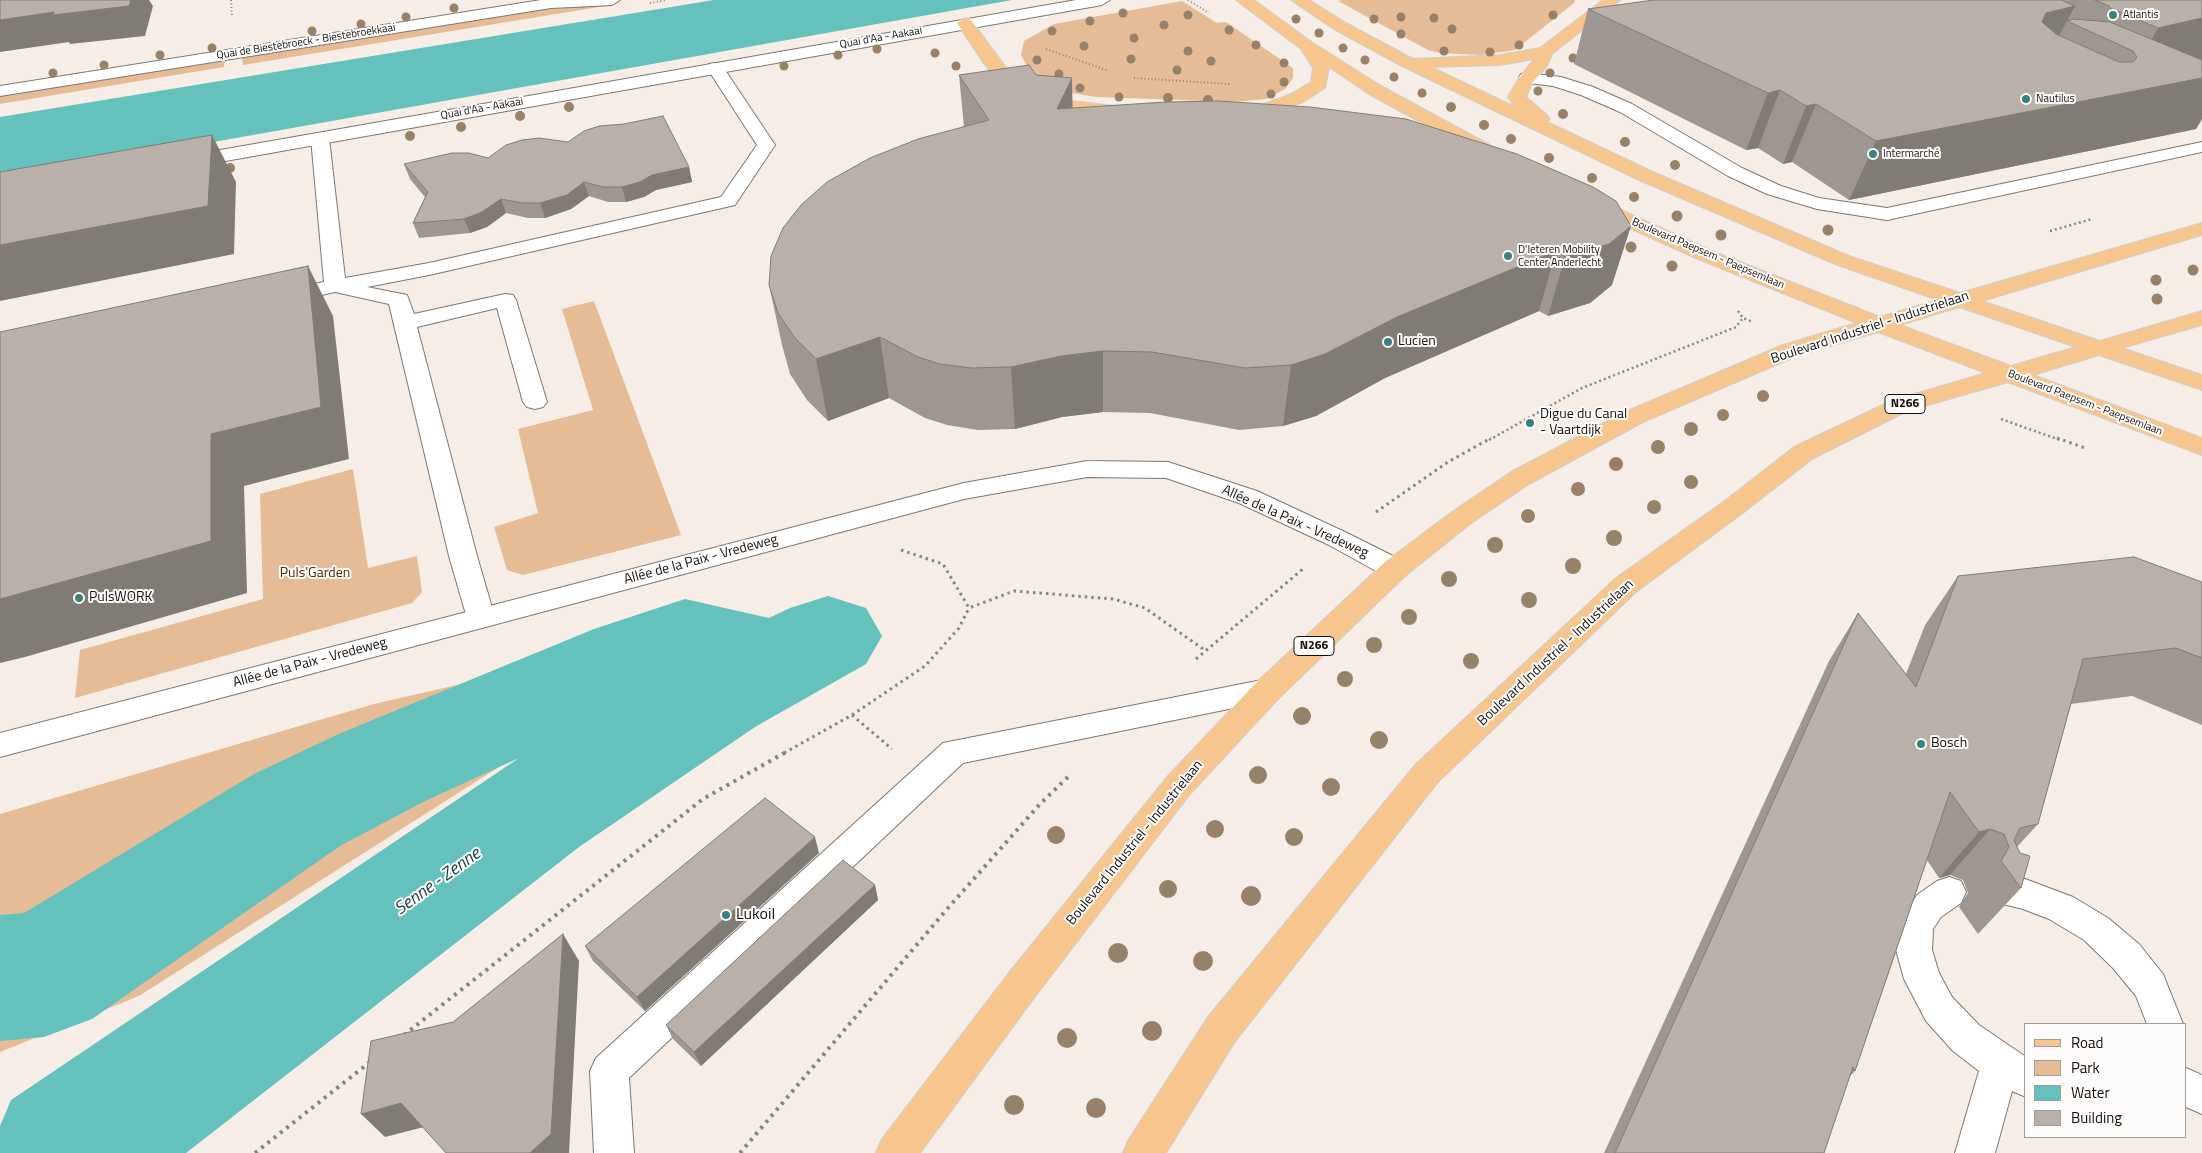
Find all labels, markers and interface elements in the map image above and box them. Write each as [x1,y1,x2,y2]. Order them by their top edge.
place label: Atlantis [2123,8,2159,22]
marker: Atlantis [2107,9,2119,21]
street label: Quai de Biestebroeck - Biestebroekkaai [216,21,396,63]
street label: Quai d'Aa - Aakaai [839,24,923,52]
place label: Nautilus [2036,92,2075,106]
marker: Nautilus [2020,93,2032,105]
street label: Quai d'Aa - Aakaai [440,95,524,123]
place label: Intermarché [1883,147,1939,161]
marker: Intermarché [1867,148,1879,160]
street label: Boulevard Paepsem - Paepsemlaan [1630,216,1786,292]
place label: D'Ieteren Mobility Center Anderlecht [1518,243,1601,269]
marker: D'Ieteren Mobility Center Anderlecht [1502,250,1514,262]
street label: Boulevard Industriel - Industrielaan [1769,288,1971,368]
place label: Lucien [1398,334,1436,350]
marker: Lucien [1382,336,1394,348]
street label: Boulevard Paepsem - Paepsemlaan [2006,367,2164,439]
road number: N266 [1885,394,1925,414]
place label: Digue du Canal - Vaartdijk [1540,407,1627,440]
marker: Digue du Canal - Vaartdijk [1524,417,1536,429]
street label: Allée de la Paix - Vredeweg [1219,482,1371,562]
street label: Allée de la Paix - Vredeweg [622,531,780,589]
park label: Puls'Garden [280,566,350,582]
street label: Boulevard Industriel - Industrielaan [1475,576,1637,730]
place label: PulsWORK [89,590,153,606]
marker: PulsWORK [73,592,85,604]
street label: Allée de la Paix - Vredeweg [231,634,389,692]
road number: N266 [1294,636,1334,656]
place label: Bosch [1931,736,1967,752]
marker: Bosch [1915,738,1927,750]
street label: Boulevard Industriel - Industrielaan [1063,757,1207,929]
water label: Senne - Zenne [391,844,485,920]
place label: Lukoil [736,905,775,925]
marker: Lukoil [720,909,732,921]
legend [2024,1023,2187,1138]
text: Road [2071,1031,2103,1054]
text: Park [2071,1056,2100,1079]
text: Water [2071,1081,2110,1104]
text: Building [2071,1106,2122,1129]

